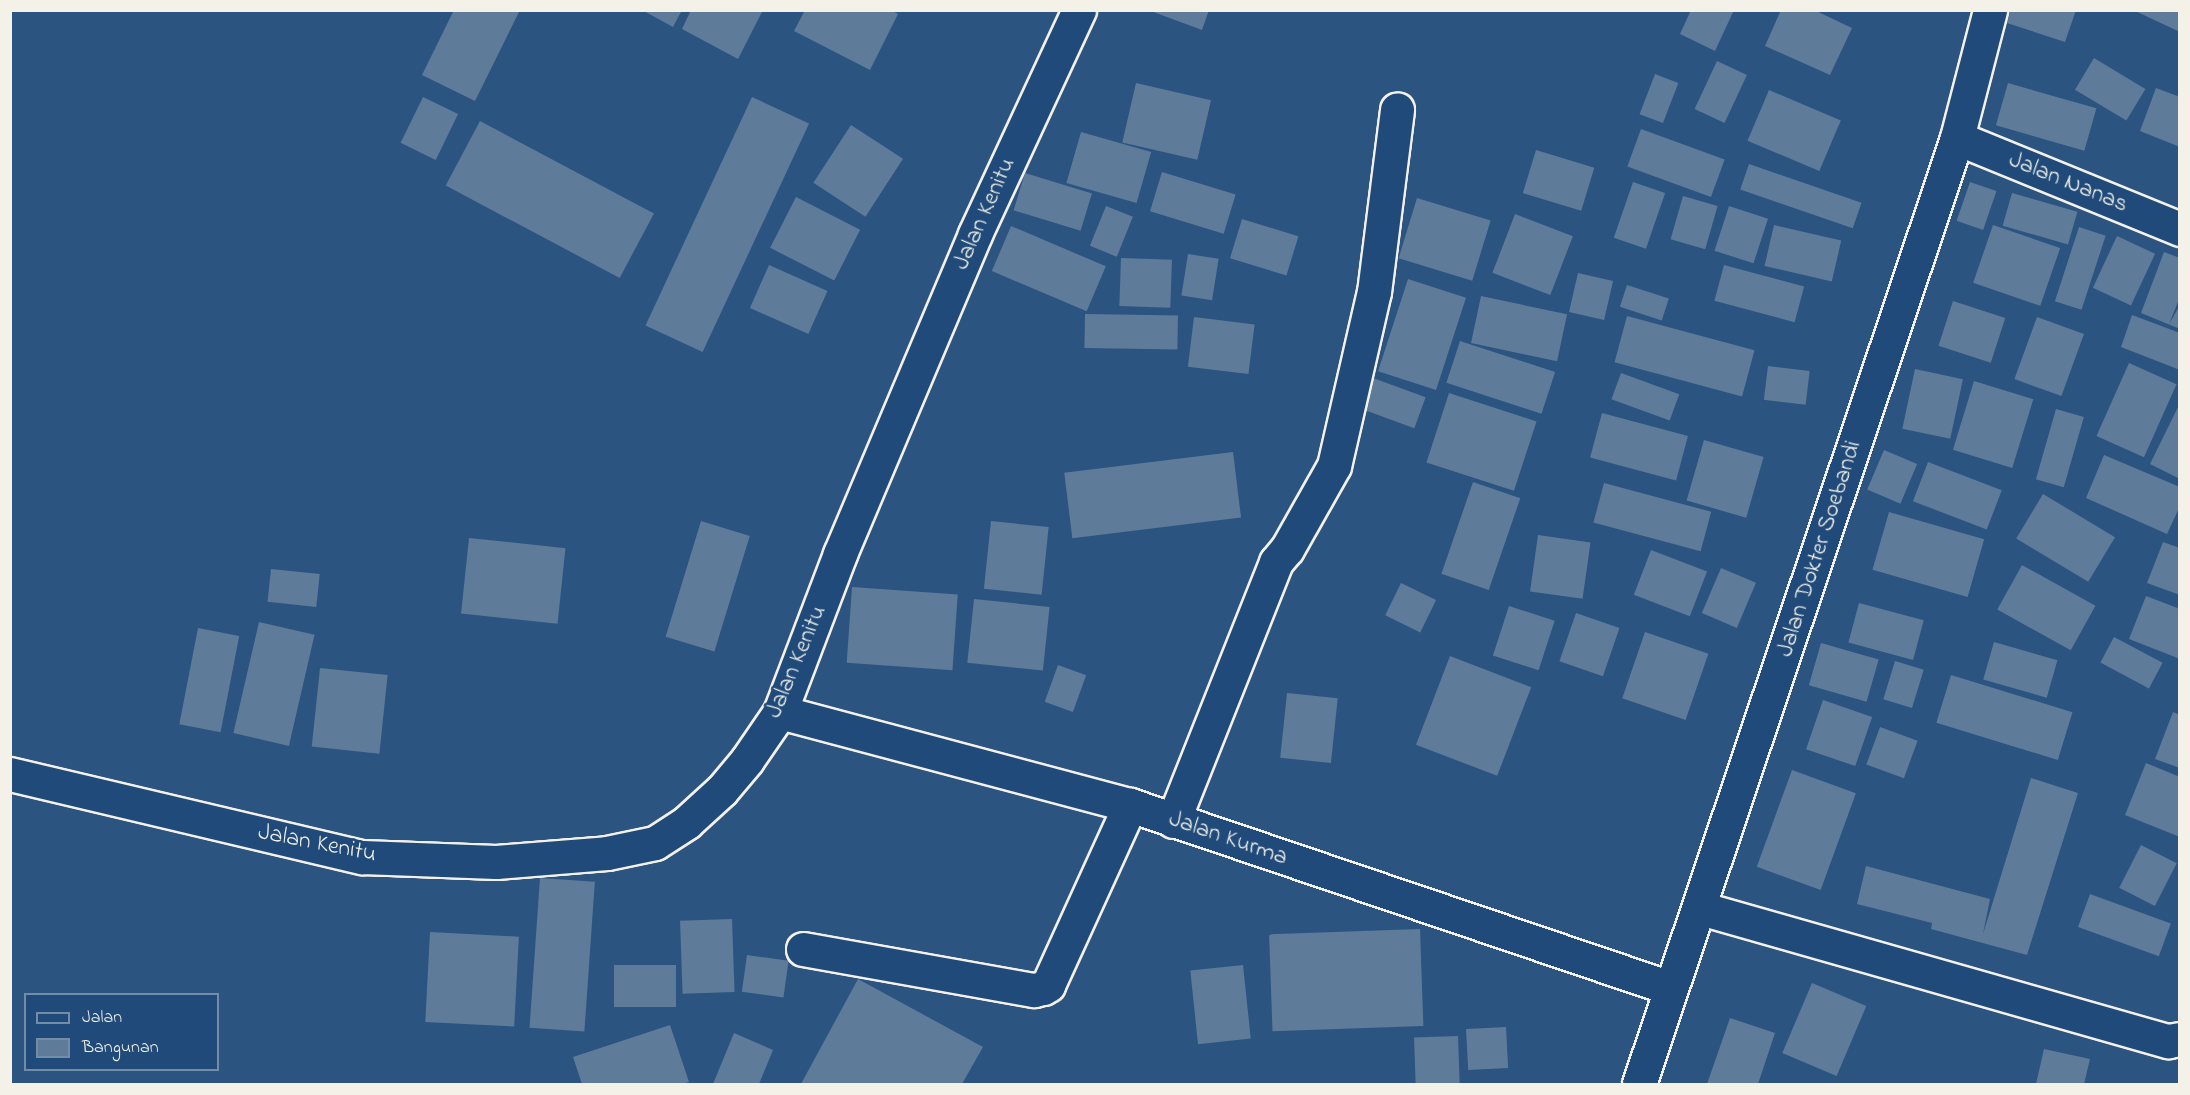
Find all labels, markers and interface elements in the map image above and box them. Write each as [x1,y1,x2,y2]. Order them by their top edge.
street label: Jalan Nanas [2004,146,2132,220]
street label: Jalan Kenitu [947,153,1023,275]
street label: Jalan Dokter Soebandi [1771,437,1869,661]
street label: Jalan Kenitu [760,601,834,723]
street label: Jalan Kurma [1165,805,1291,873]
street label: Jalan Kenitu [255,818,379,870]
legend [24,993,219,1071]
text: Jalan [82,1005,122,1031]
text: Bangunan [82,1035,159,1061]

